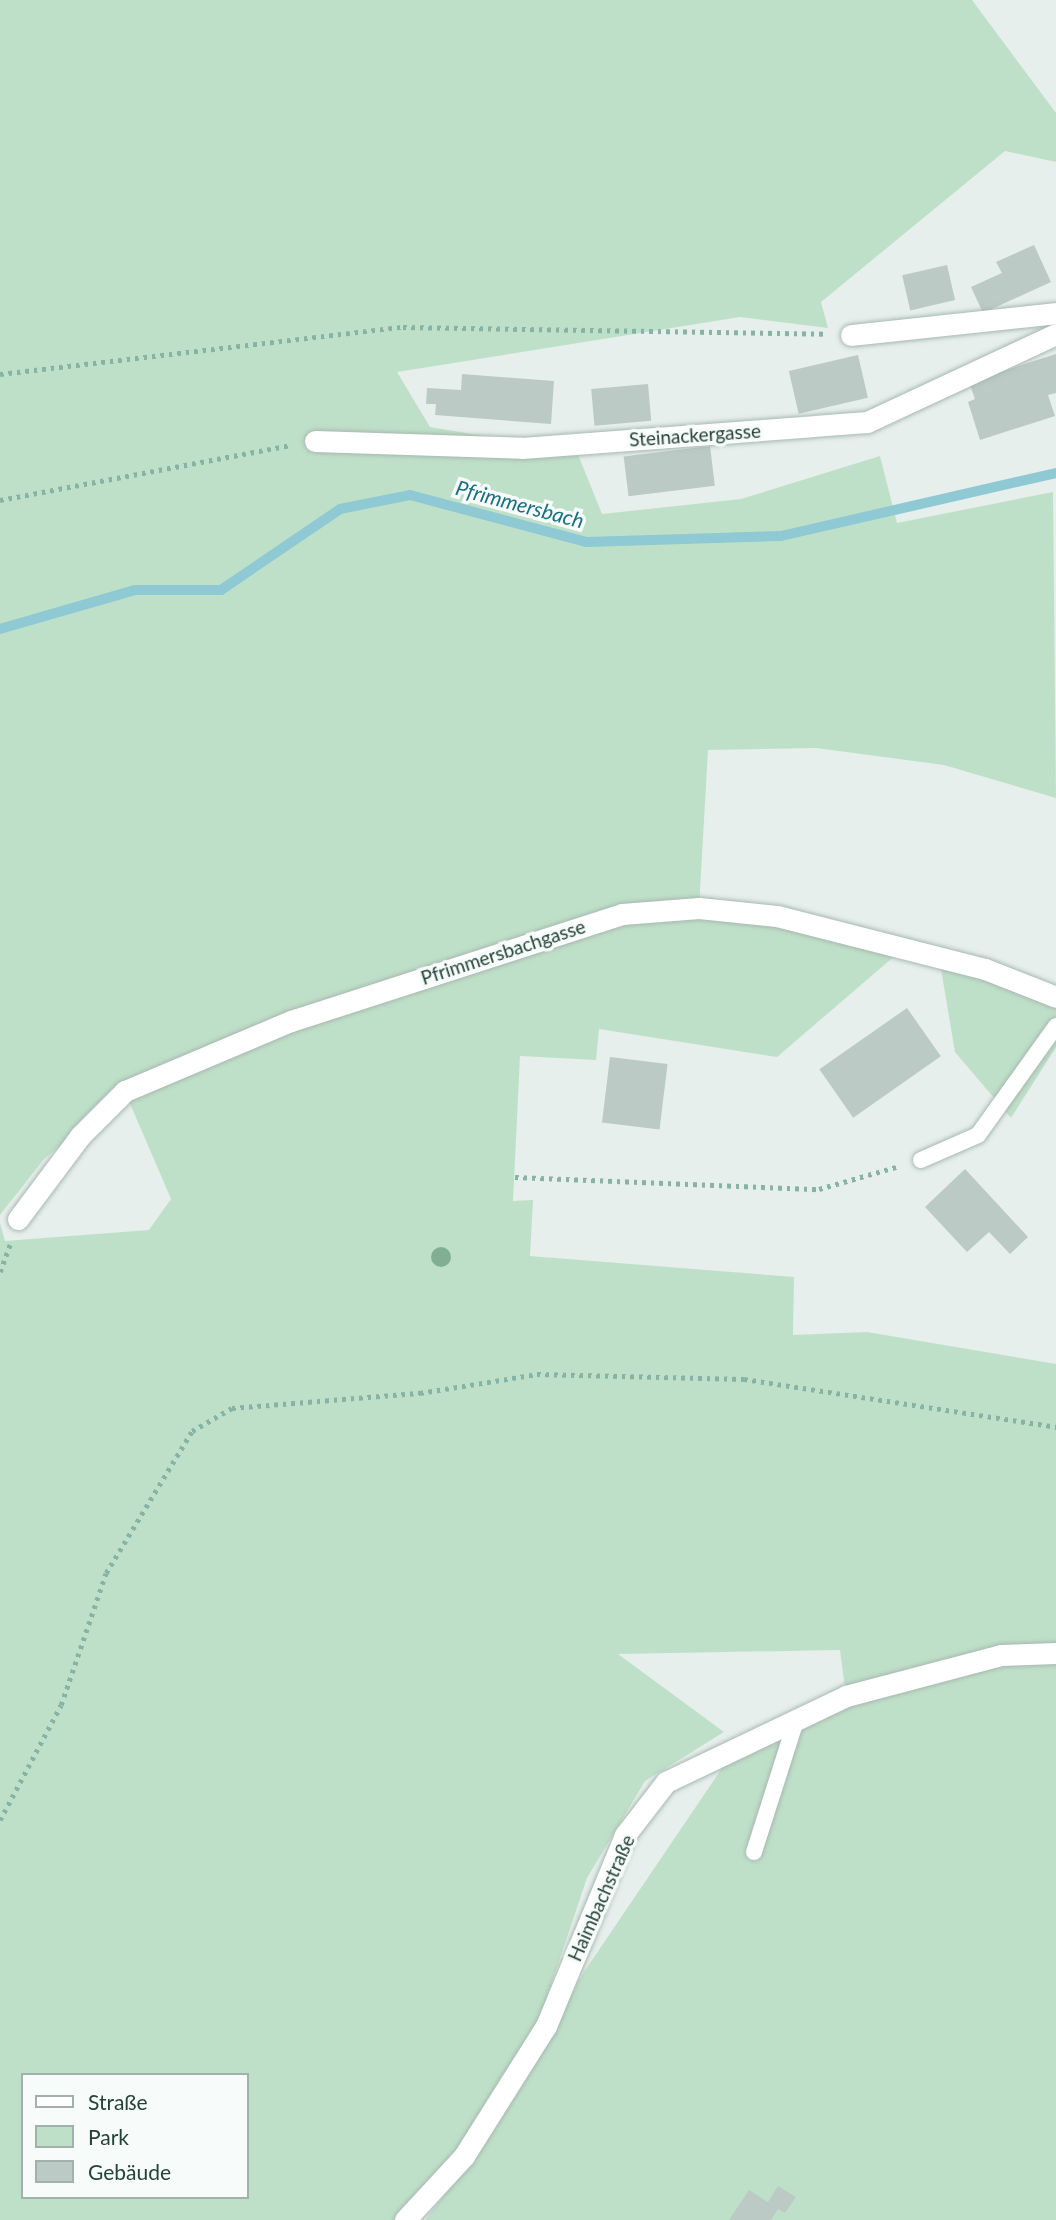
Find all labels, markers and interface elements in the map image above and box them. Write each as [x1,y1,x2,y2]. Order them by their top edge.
street label: Steinackergasse [628,419,762,451]
water label: Pfrimmersbach [453,475,587,533]
street label: Pfrimmersbachgasse [418,915,588,989]
street label: Haimbachstraße [563,1831,639,1965]
legend [21,2073,248,2199]
text: Straße [88,2089,148,2114]
text: Park [88,2124,129,2149]
text: Gebäude [88,2159,171,2184]

